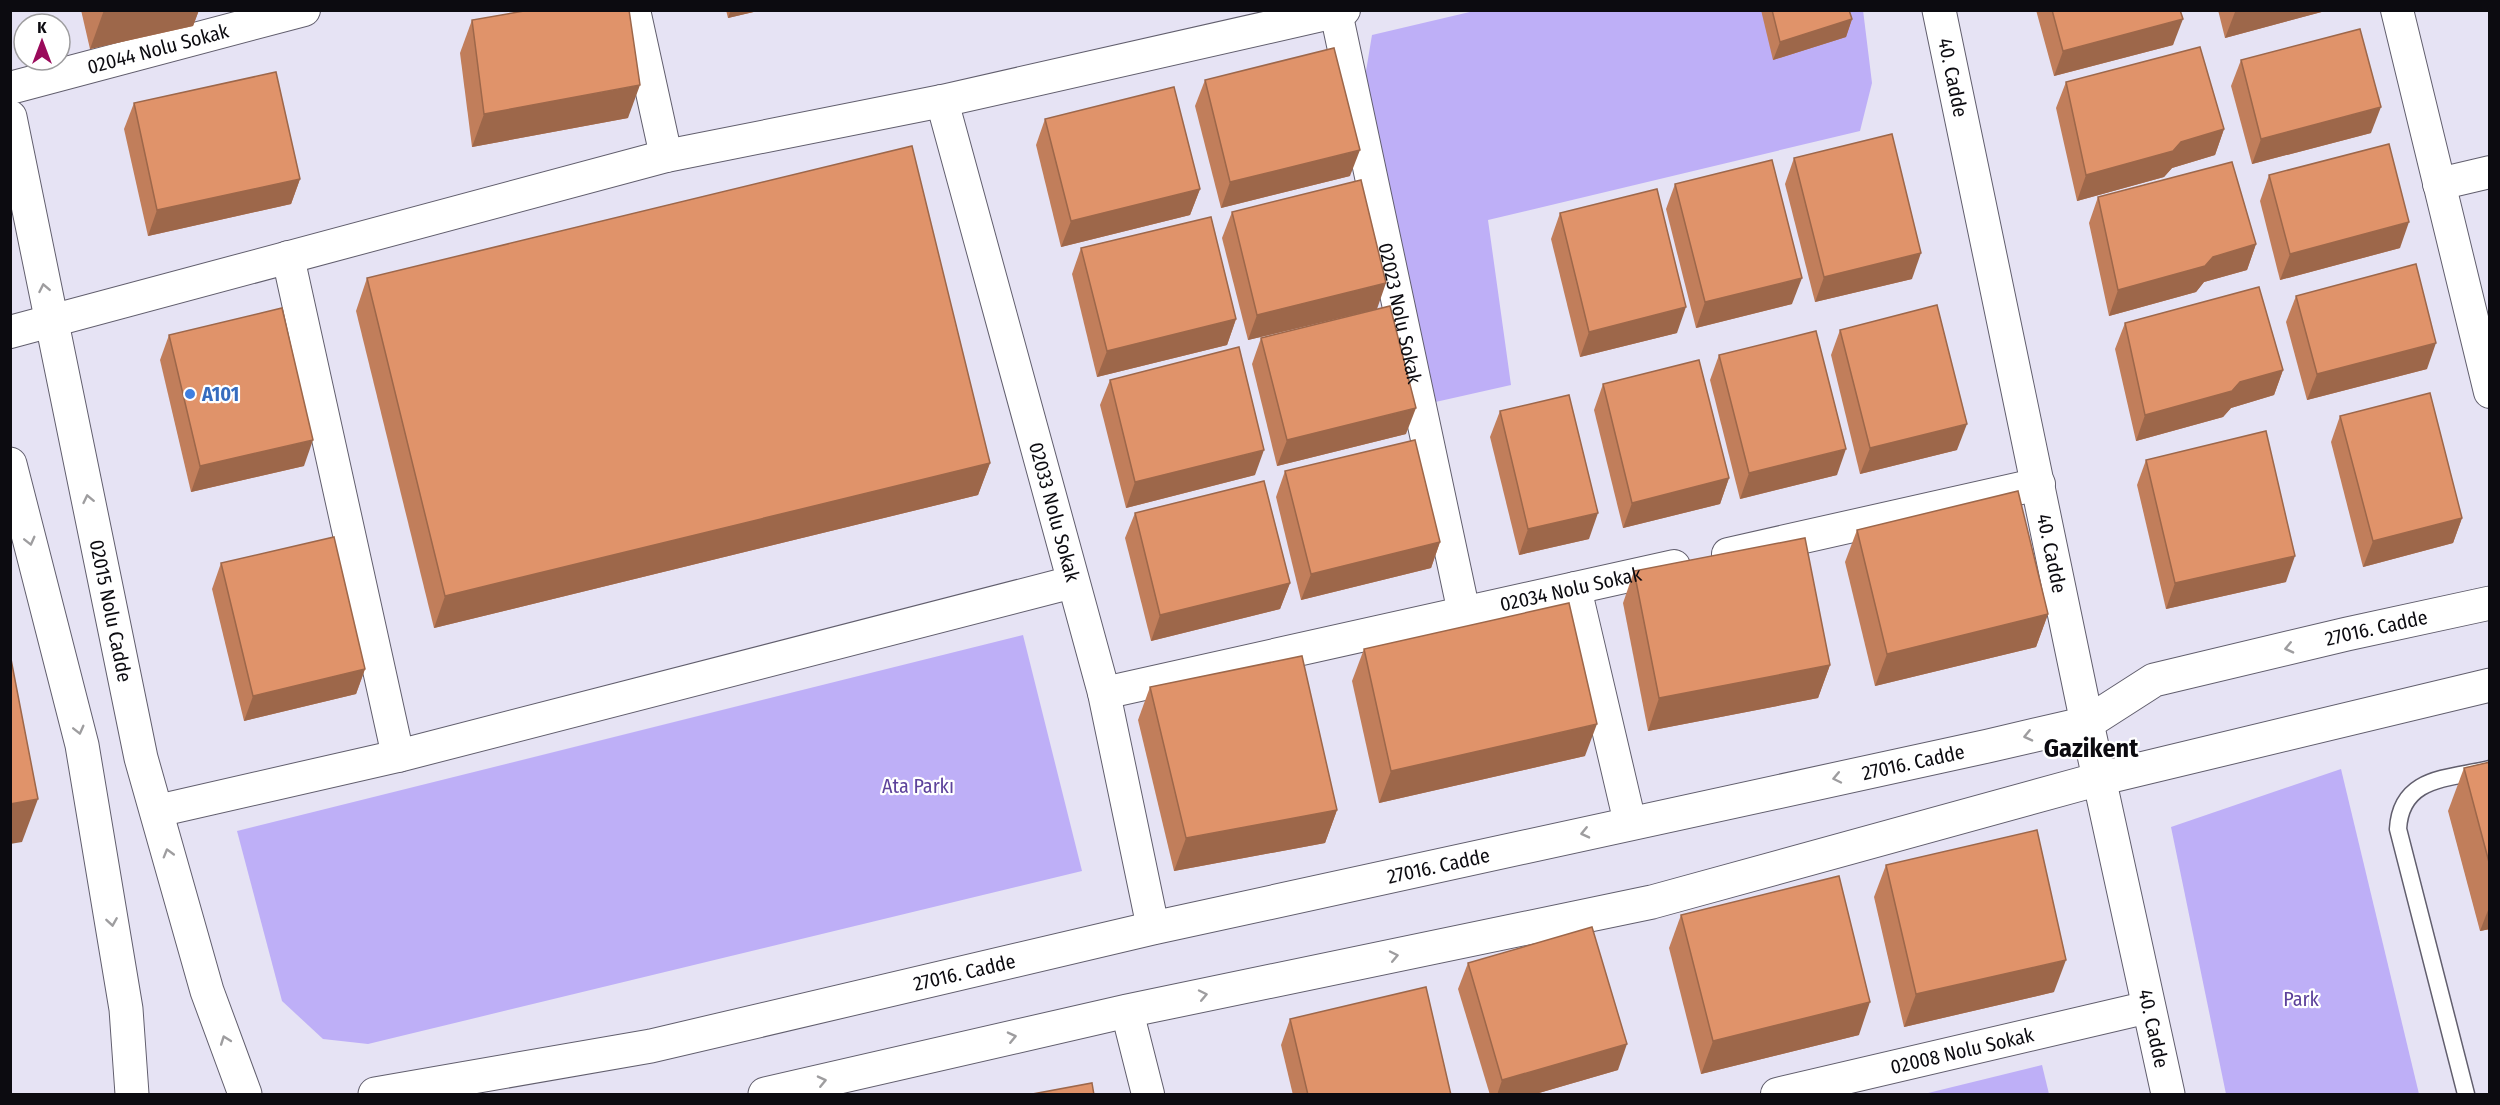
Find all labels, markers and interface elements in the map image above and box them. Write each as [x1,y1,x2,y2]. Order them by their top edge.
north arrow [12,12,72,72]
text: K [37,18,47,37]
street label: 02044 Nolu Sokak [85,18,232,79]
street label: 40. Cadde [1933,36,1973,119]
street label: 02023 Nolu Sokak [1373,241,1427,387]
one-way arrow [38,283,51,293]
place label: A101 [201,382,239,406]
marker: A101 [183,387,197,401]
street label: 02033 Nolu Sokak [1024,439,1085,585]
one-way arrow [82,495,95,505]
street label: 40. Cadde [2032,512,2072,595]
one-way arrow [23,536,36,546]
street label: 02015 Nolu Cadde [85,537,137,684]
street label: 02034 Nolu Sokak [1498,561,1644,616]
street label: 27016. Cadde [2323,605,2430,651]
one-way arrow [2284,640,2294,653]
one-way arrow [71,725,84,735]
one-way arrow [2023,729,2033,742]
district label: Gazikent [2044,733,2139,764]
street label: 27016. Cadde [1860,739,1967,785]
one-way arrow [1832,771,1842,784]
park label: Ata Parkı [882,774,954,798]
one-way arrow [1580,826,1590,839]
street label: 27016. Cadde [1385,843,1492,889]
one-way arrow [163,848,175,859]
one-way arrow [105,917,118,927]
street label: 27016. Cadde [911,949,1018,996]
one-way arrow [1388,950,1398,963]
street label: 40. Cadde [2133,987,2174,1070]
park label: Park [2283,987,2319,1011]
one-way arrow [1197,989,1207,1002]
street label: 02008 Nolu Sokak [1888,1022,2037,1079]
one-way arrow [1007,1032,1017,1045]
one-way arrow [220,1035,232,1046]
one-way arrow [817,1076,827,1089]

